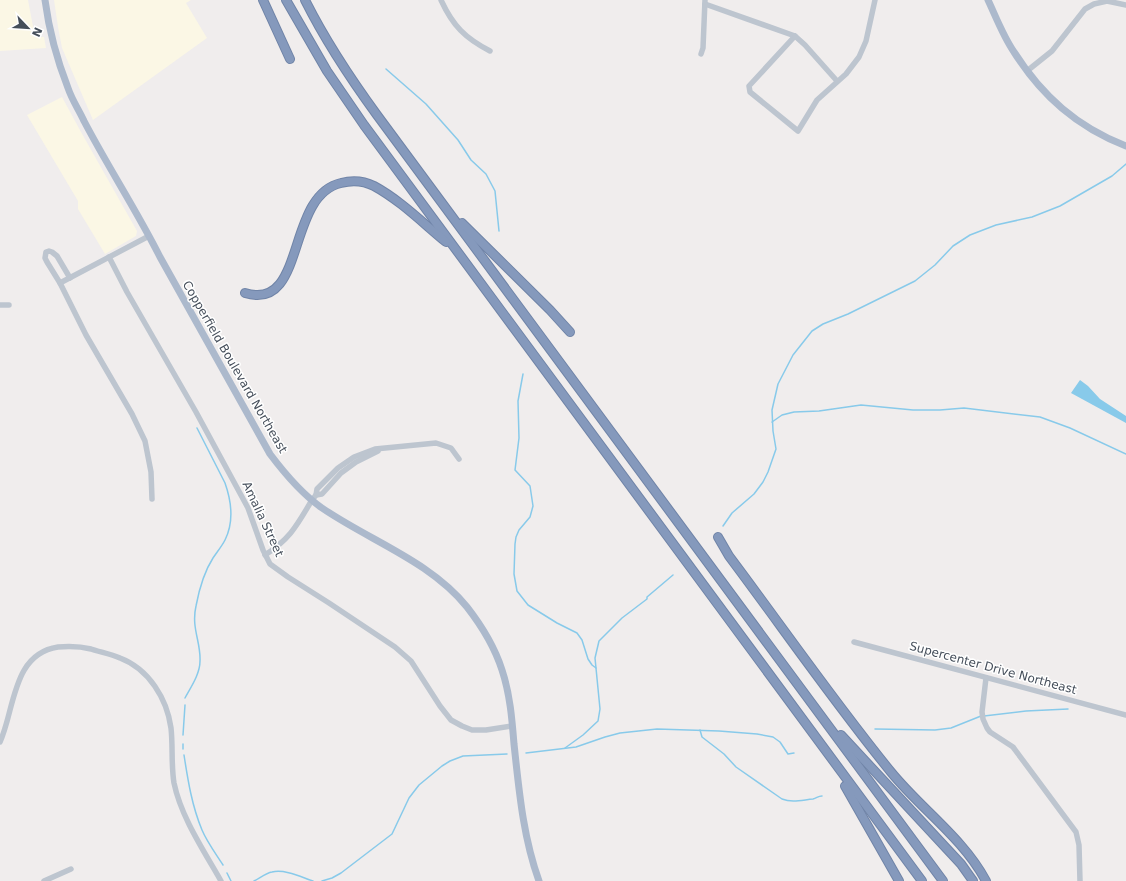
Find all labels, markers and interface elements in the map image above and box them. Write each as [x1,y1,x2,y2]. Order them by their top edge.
north arrow [8,8,48,48]
text: N [29,25,44,39]
street label: Copperfield Boulevard Northeast [180,278,290,456]
street label: Amalia Street [239,479,287,559]
street label: Supercenter Drive Northeast [908,639,1078,697]

